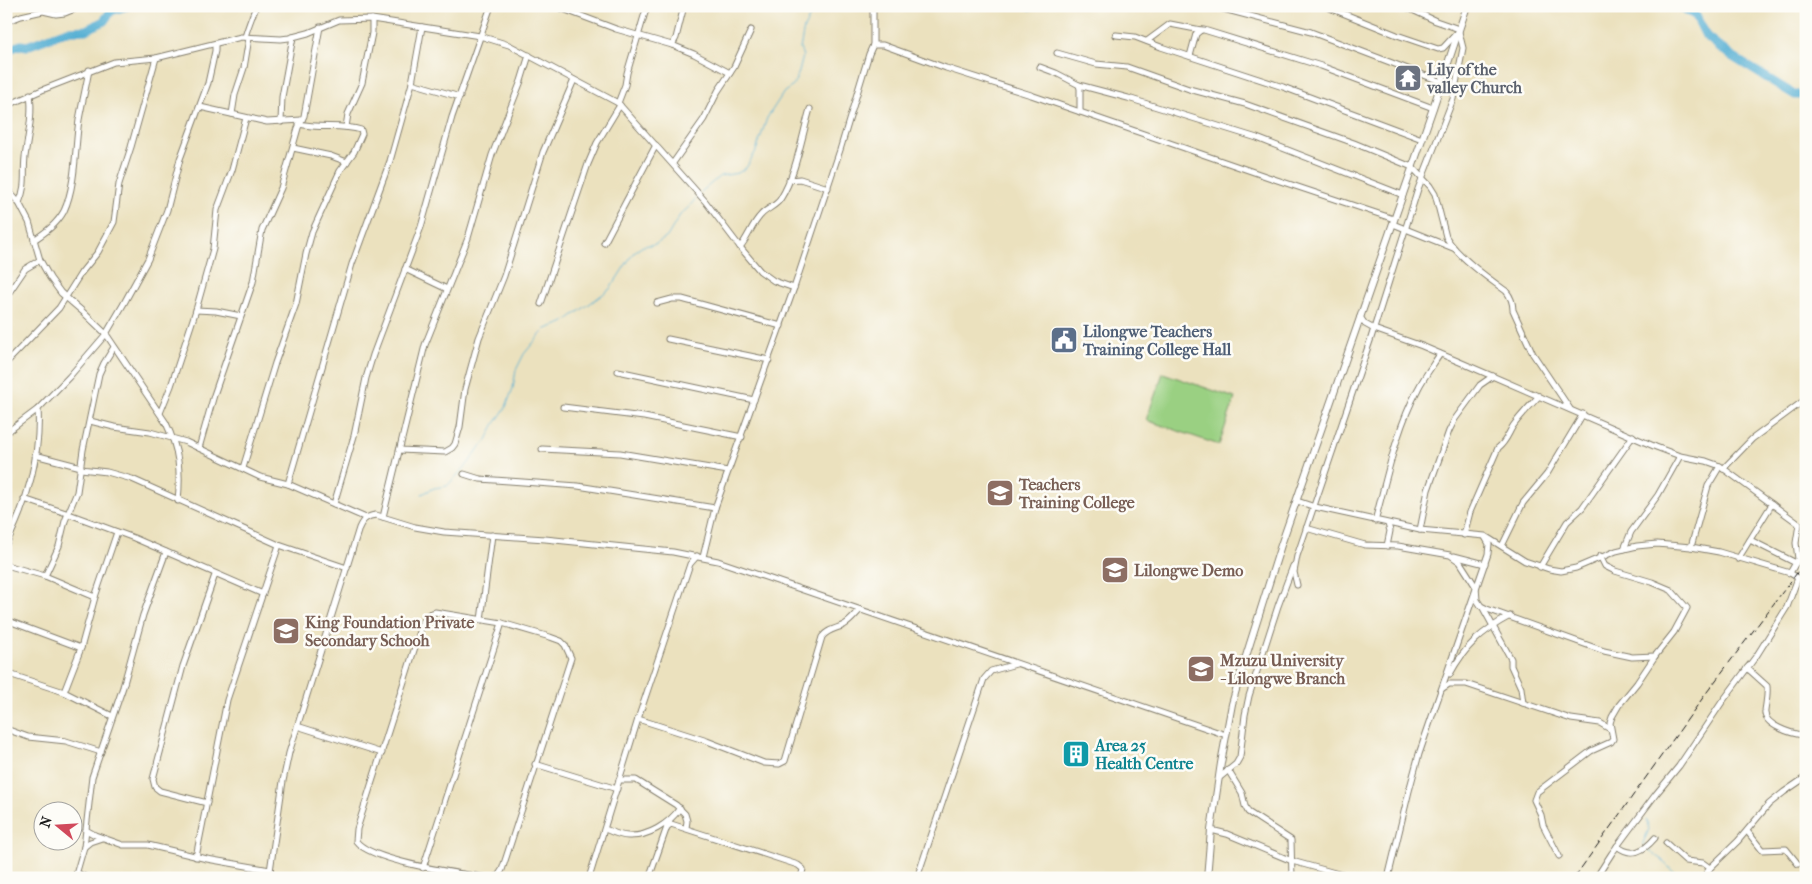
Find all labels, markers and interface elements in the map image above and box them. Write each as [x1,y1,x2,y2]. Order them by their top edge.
place label: Lily of the valley Church [1426,60,1523,98]
temple icon: Lily of the valley Church [1393,63,1423,93]
place label: Lilongwe Teachers Training College Hall [1082,322,1232,360]
public building icon: Lilongwe Teachers Training College Hall [1049,325,1079,355]
place label: Teachers Training College [1018,475,1135,513]
school or university icon: Teachers Training College [985,478,1015,508]
school or university icon: Lilongwe Demo [1100,555,1130,585]
place label: Lilongwe Demo [1134,561,1243,581]
place label: King Foundation Private Secondary Schooh [305,613,474,651]
school or university icon: King Foundation Private Secondary Schooh [271,616,301,646]
place label: Mzuzu University - Lilongwe Branch [1219,651,1346,689]
school or university icon: Mzuzu University - Lilongwe Branch [1186,654,1216,684]
place label: Area 25 Health Centre [1094,736,1194,773]
building icon: Area 25 Health Centre [1061,739,1091,769]
north arrow [32,802,82,852]
text: N [36,814,56,830]

